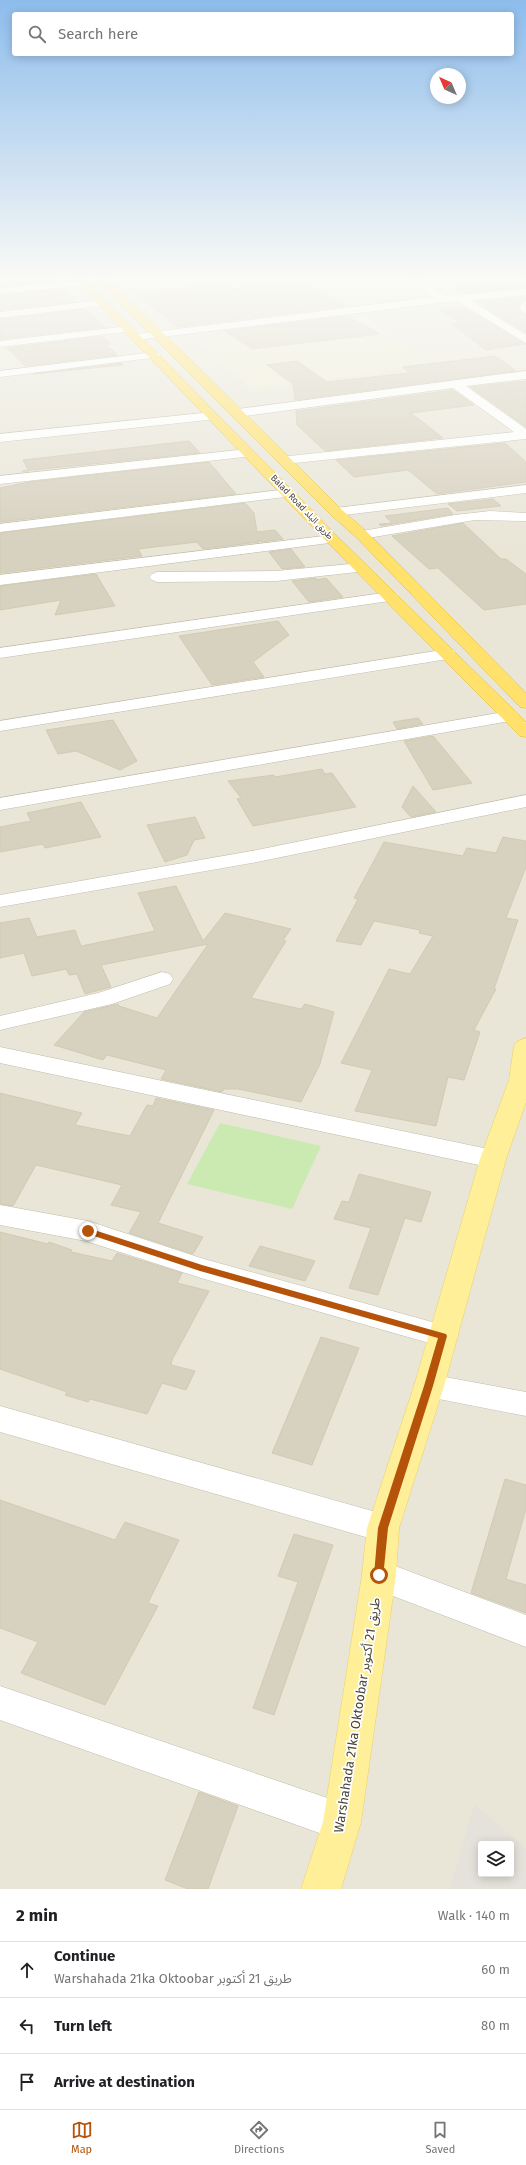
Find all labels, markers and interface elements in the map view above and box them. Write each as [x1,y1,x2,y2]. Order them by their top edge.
search box [12,12,514,56]
icon: search [26,23,48,45]
text: Search here [58,25,138,43]
north arrow [430,68,466,104]
street label: Balad Road طريق البلد [268,473,335,542]
route end [79,1222,97,1240]
route start [370,1566,388,1584]
street label: Warshahada 21ka Oktoobar طريق 21 أكتوبر [330,1596,384,1834]
map controls [478,1841,514,1877]
button: layers [478,1841,514,1877]
text: 2 min [16,1905,58,1926]
text: Walk · 140 m [438,1908,510,1923]
text: Continue [54,1947,115,1965]
icon: ahead [16,1959,38,1981]
text: 60 m [481,1962,510,1977]
text: Warshahada 21ka Oktoobar طريق 21 أكتوبر [54,1971,292,1986]
icon: left [16,2015,38,2037]
text: Turn left [54,2017,112,2035]
text: 80 m [481,2018,510,2033]
icon: arrive [16,2071,38,2093]
text: Arrive at destination [54,2073,195,2091]
tab: Map [71,2119,93,2156]
tab: Directions [234,2119,284,2156]
tab: Saved [426,2119,455,2156]

